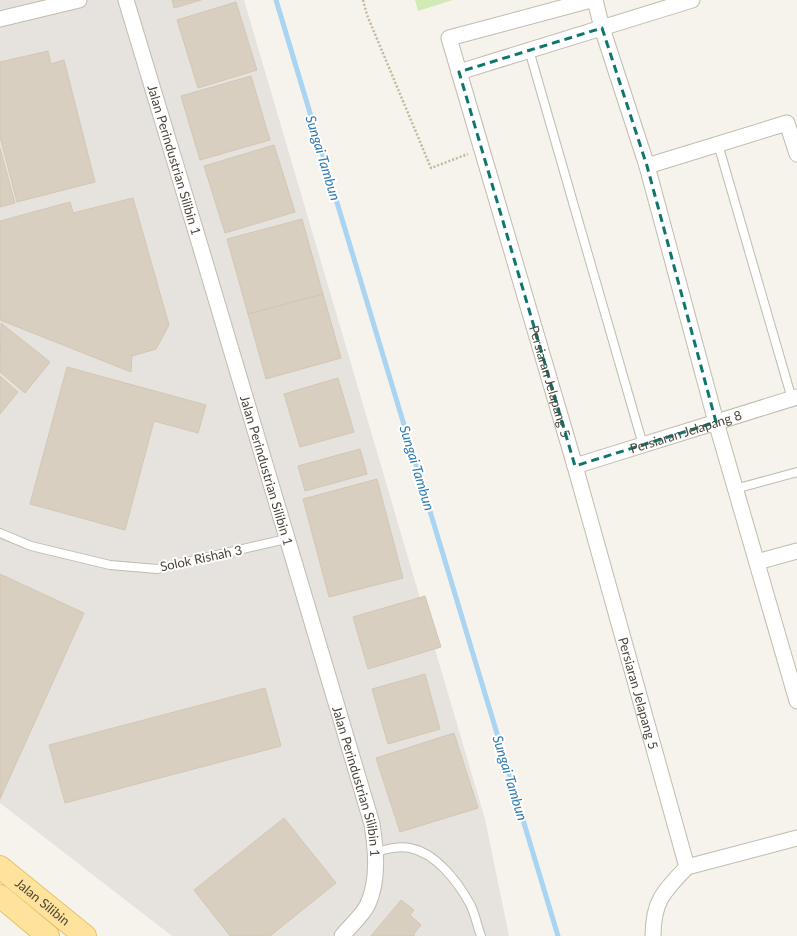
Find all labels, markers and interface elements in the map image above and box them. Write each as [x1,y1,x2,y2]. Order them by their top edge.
street label: Jalan Perindustrian Silibin 1 [144,83,204,237]
water label: Sungai Tambun [302,113,344,202]
street label: Persiaran Jelapang 5 [526,324,574,439]
street label: Jalan Perindustrian Silibin 1 [237,393,297,547]
street label: Persiaran Jelapang 8 [628,407,744,456]
water label: Sungai Tambun [396,423,438,512]
street label: Solok Rishah 3 [159,542,243,574]
street label: Persiaran Jelapang 5 [615,635,662,751]
street label: Jalan Perindustrian Silibin 1 [329,704,384,857]
water label: Sungai Tambun [489,733,531,822]
street label: Jalan Silibin [12,875,73,929]

